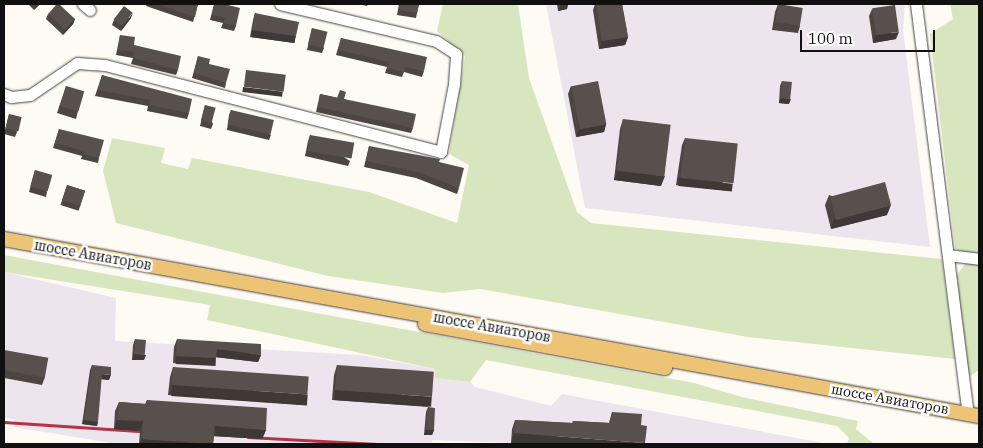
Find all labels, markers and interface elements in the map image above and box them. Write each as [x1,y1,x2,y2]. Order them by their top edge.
scale bar [803,20,938,52]
text: 100 m [808,29,853,48]
street label: шоссе Авиаторов [33,236,153,274]
street label: шоссе Авиаторов [432,308,552,346]
street label: шоссе Авиаторов [830,380,950,418]

